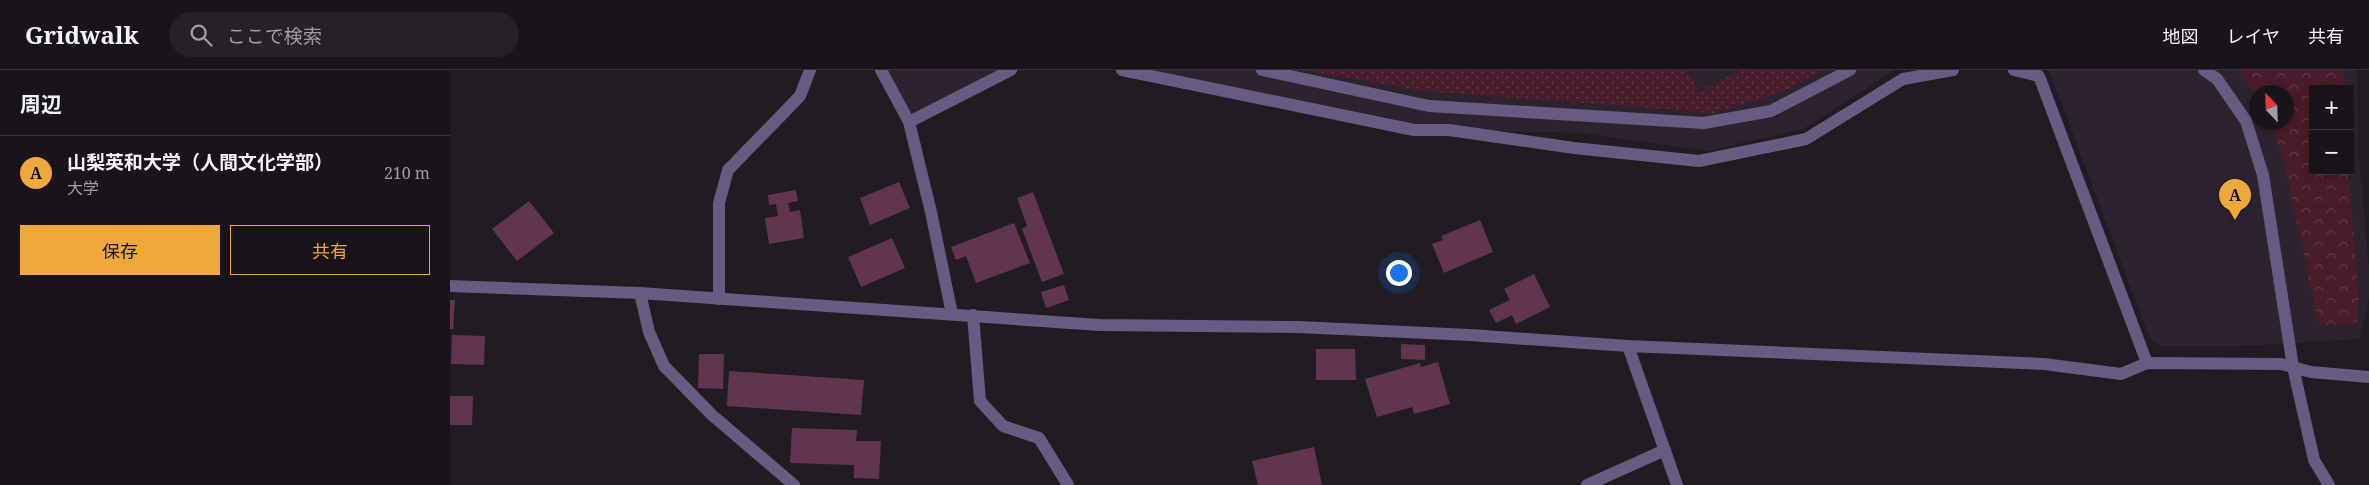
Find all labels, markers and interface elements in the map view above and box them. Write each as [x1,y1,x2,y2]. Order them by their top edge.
search box [169,12,519,57]
text: Gridwalk [25,18,139,51]
icon: search [187,21,215,49]
text: ここで検索 [227,23,322,49]
text: 地図 [2163,24,2199,48]
text: レイヤ [2227,24,2280,48]
text: 共有 [2308,24,2344,48]
north arrow [2249,85,2294,130]
map controls [2309,85,2354,175]
button: + [2309,85,2354,130]
text: 周辺 [20,90,62,118]
button: − [2309,130,2354,175]
text: 山梨英和大学（人間文化学部） [67,149,333,175]
text: A [30,162,42,184]
text: 210 m [384,162,430,184]
text: 大学 [67,177,99,199]
pin: A [2219,179,2251,220]
button: 保存 [20,225,220,275]
button: 共有 [230,225,430,275]
your location [1386,260,1412,286]

